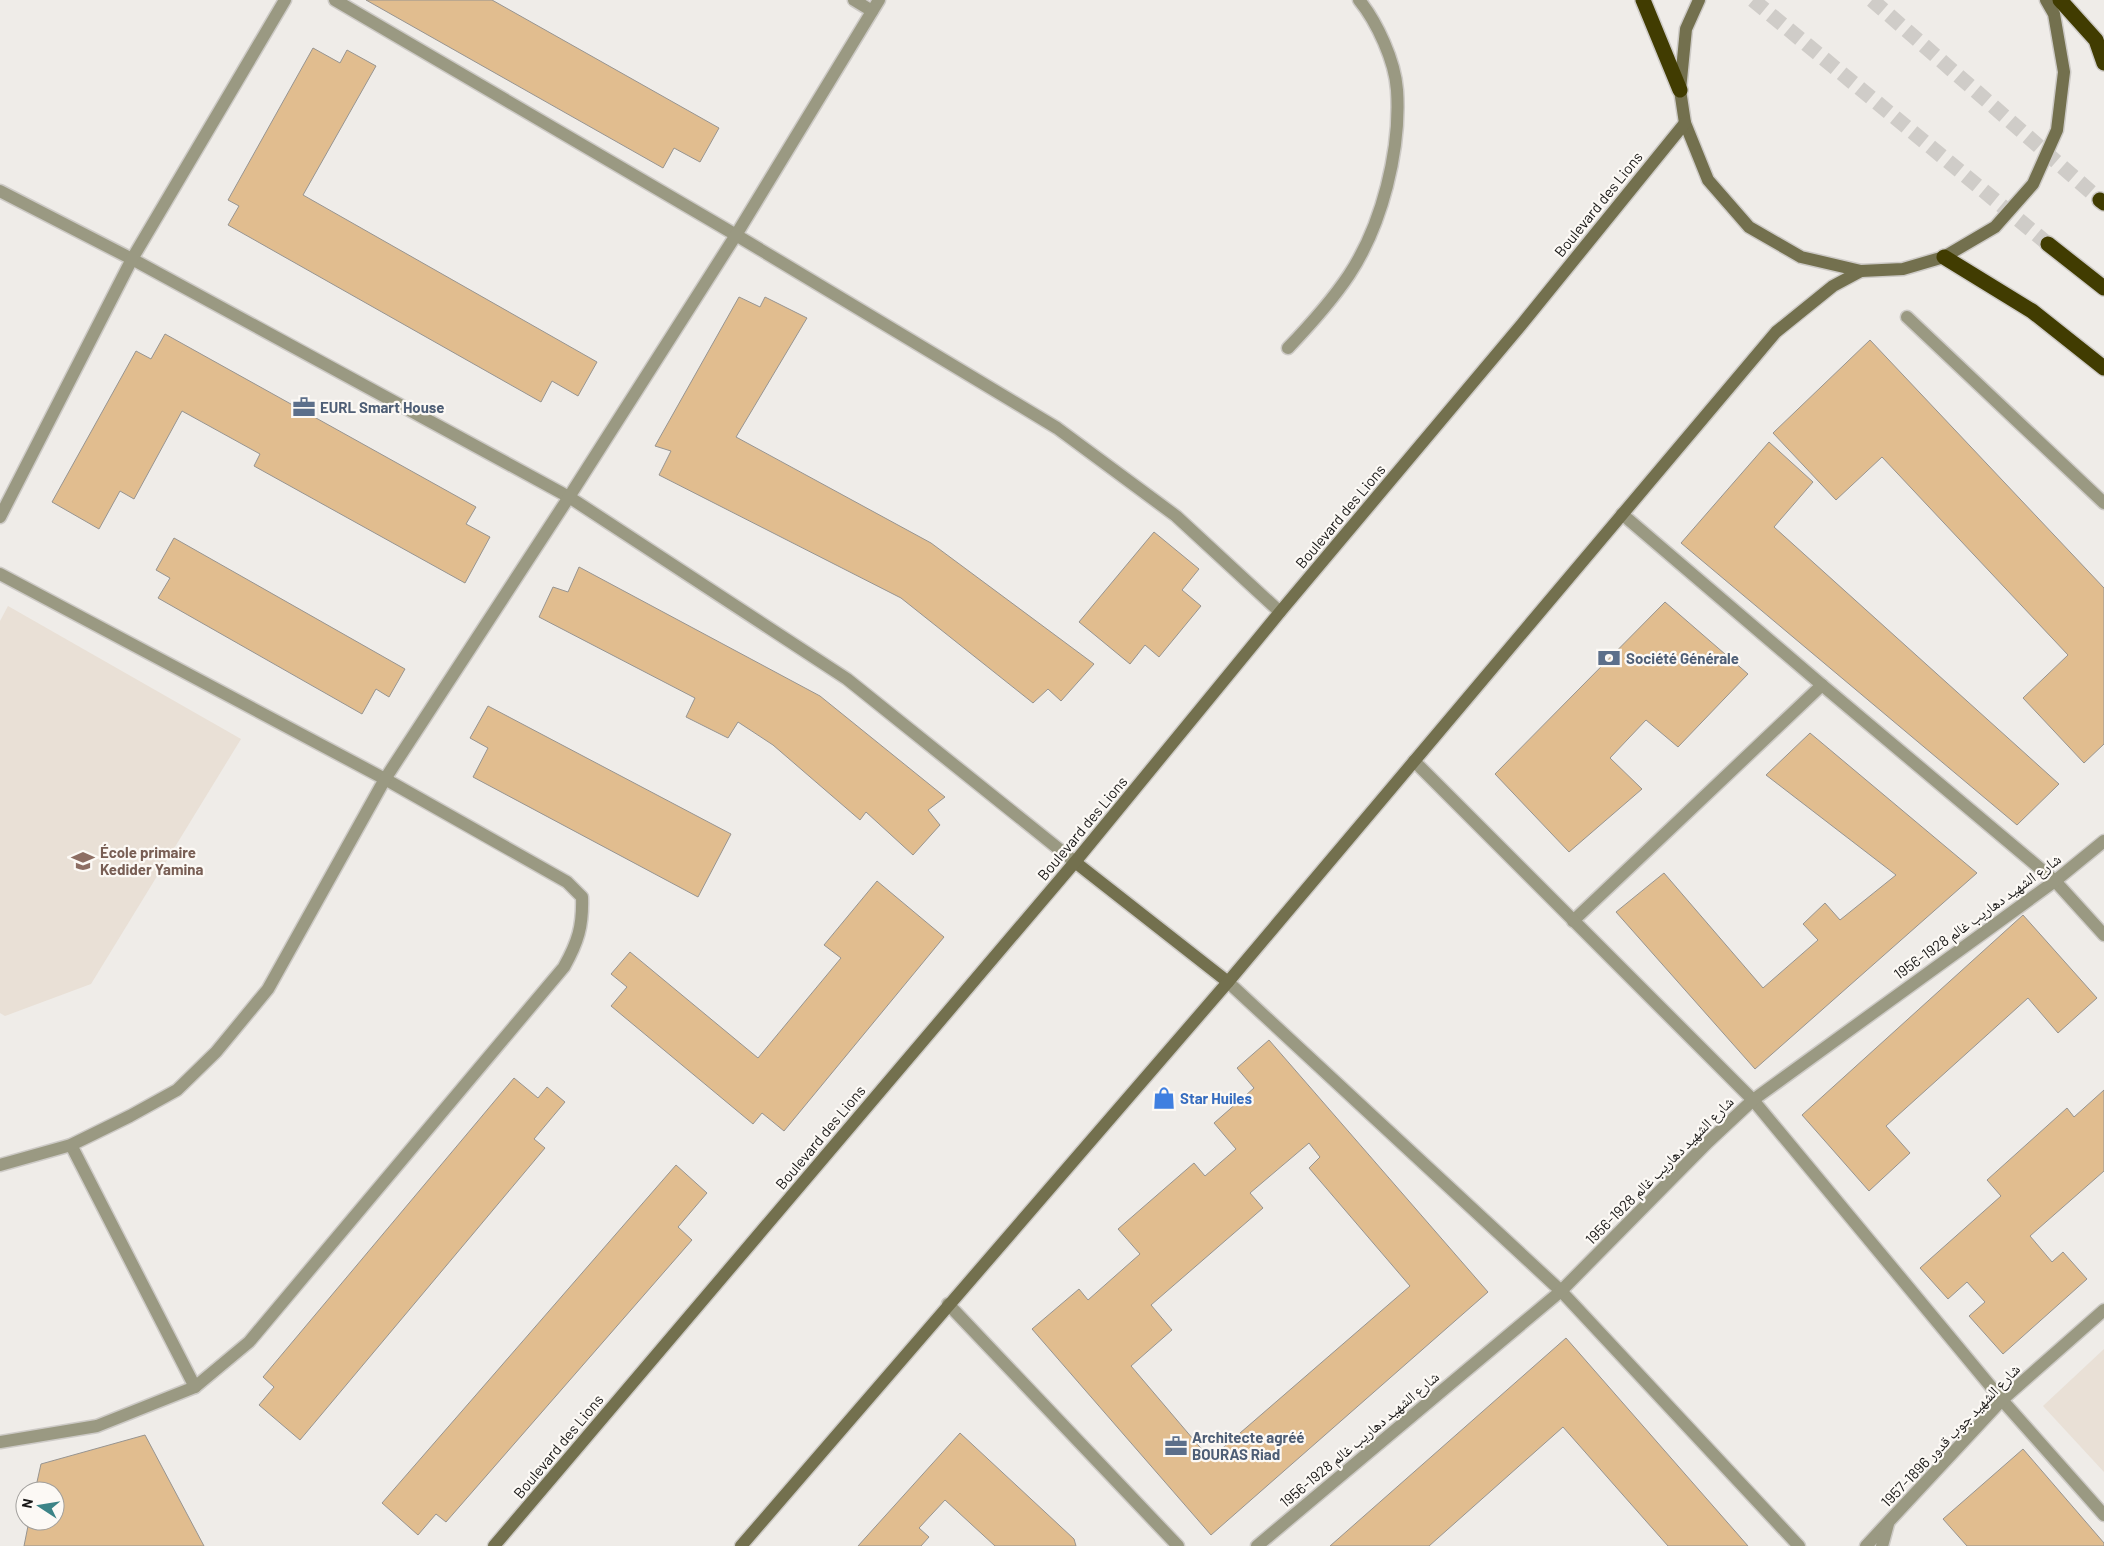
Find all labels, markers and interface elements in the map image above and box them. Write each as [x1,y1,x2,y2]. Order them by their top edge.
street label: Boulevard des Lions [1550,148,1646,260]
office icon: EURL Smart House [291,394,317,420]
place label: EURL Smart House [320,398,445,416]
street label: Boulevard des Lions [1291,460,1389,572]
bank icon: Société Générale [1596,645,1622,671]
place label: Société Générale [1626,649,1739,667]
street label: Boulevard des Lions [1033,772,1131,884]
place label: École primaire Kedider Yamina [100,843,204,878]
school or university icon: École primaire Kedider Yamina [70,848,96,874]
street label: شارع الشهيد دهاريب غالم 1928-1956 [1890,849,2065,984]
street label: Boulevard des Lions [771,1081,869,1193]
shop icon: Star Huiles [1151,1085,1177,1111]
place label: Star Huiles [1180,1089,1252,1107]
street label: شارع الشهيد دهاريب غالم 1928-1956 [1581,1092,1738,1249]
street label: شارع الشهيد جوب قدور 1896-1957 [1877,1360,2025,1512]
street label: شارع الشهيد دهاريب غالم 1928-1956 [1276,1367,1444,1512]
street label: Boulevard des Lions [509,1390,607,1502]
place label: Architecte agréé BOURAS Riad [1192,1428,1304,1463]
office icon: Architecte agréé BOURAS Riad [1163,1433,1189,1459]
north arrow [15,1481,65,1531]
text: N [18,1497,36,1510]

